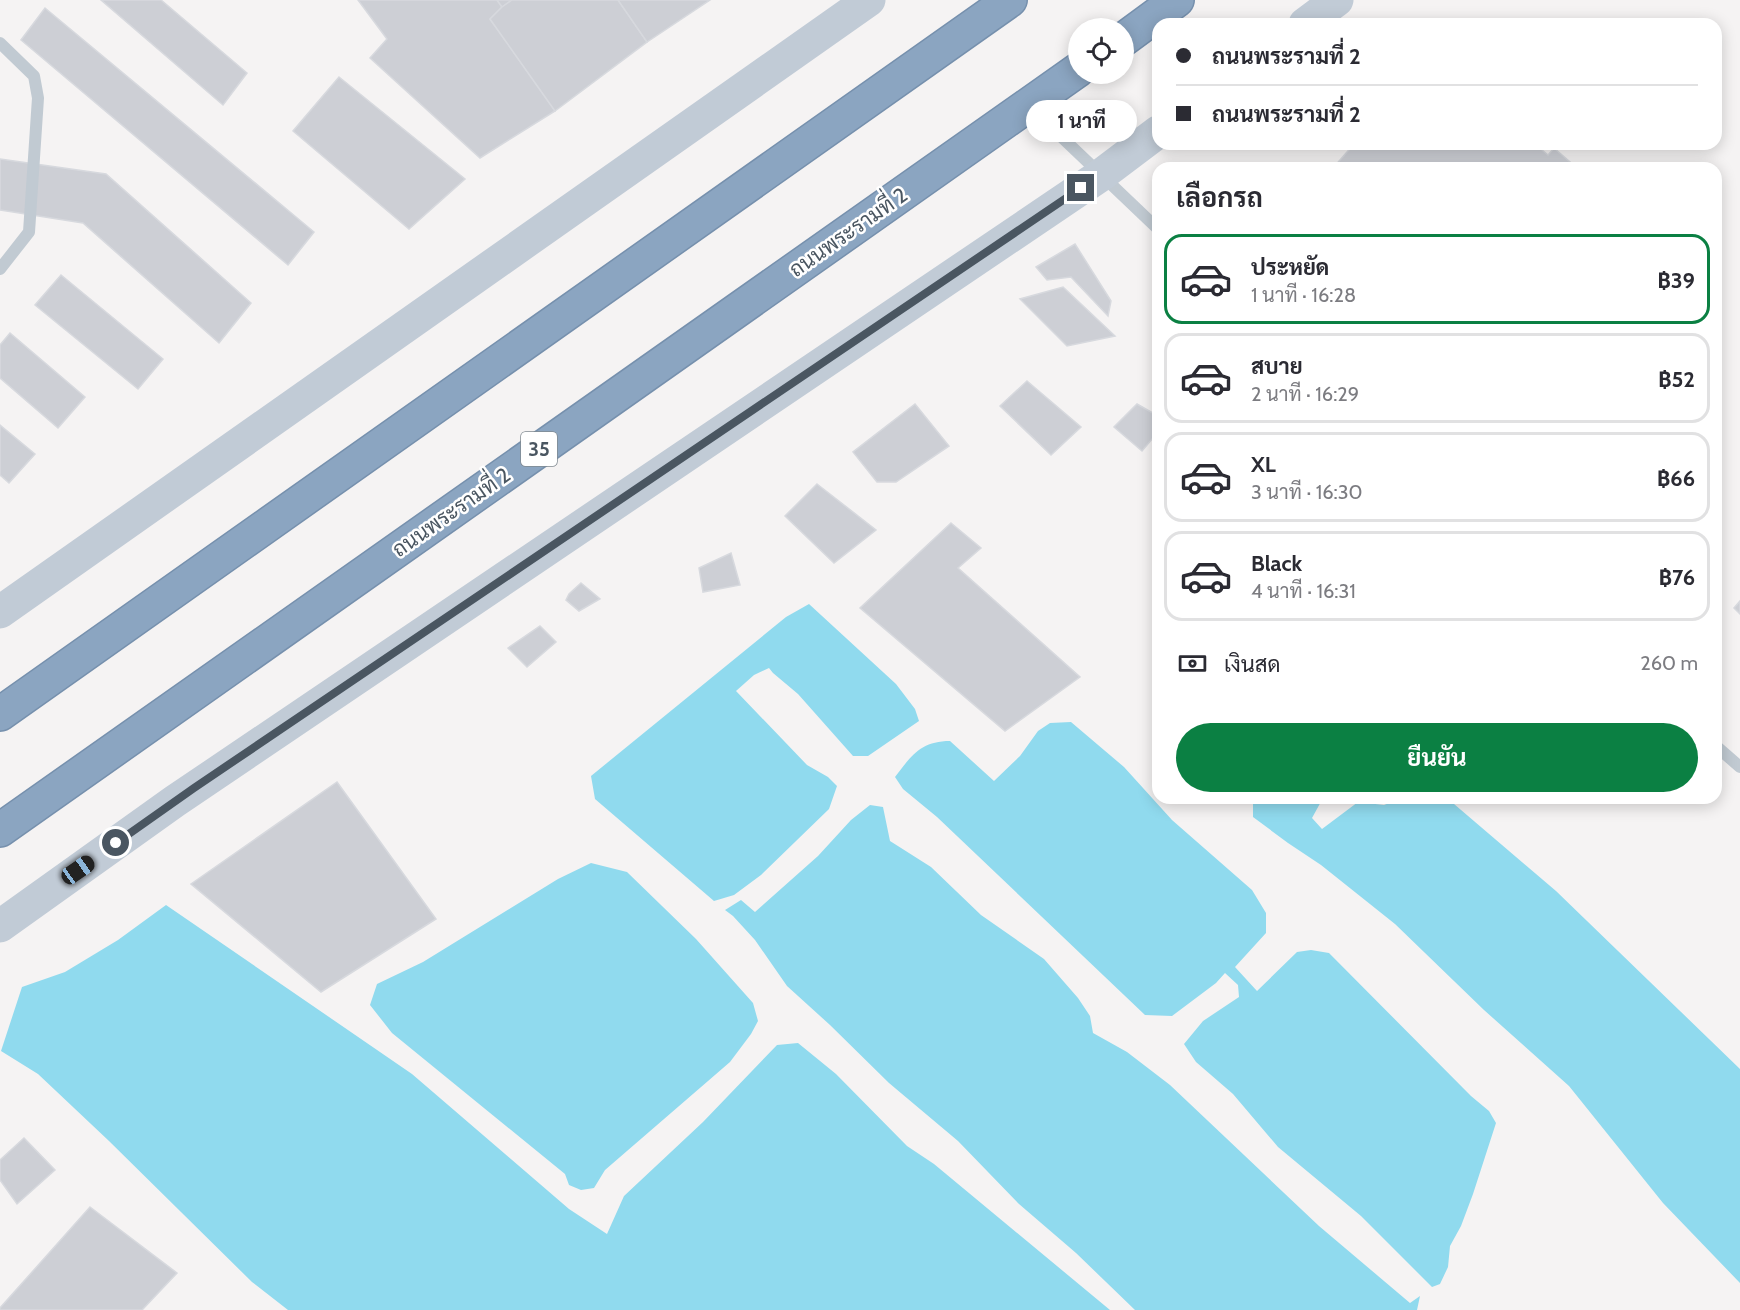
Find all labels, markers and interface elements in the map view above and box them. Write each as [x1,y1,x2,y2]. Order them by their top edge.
map controls [1068,18,1134,84]
button: locate [1068,18,1134,84]
text: ถนนพระรามที่ 2 [1212,43,1361,70]
callout: 1 นาที [1026,101,1136,143]
text: ถนนพระรามที่ 2 [1212,101,1361,128]
text: 1 นาที [1057,109,1106,133]
route end [1067,174,1094,201]
street label: ถนนพระรามที่ 2 [780,176,912,282]
text: เลือกรถ [1176,181,1263,214]
icon: car [1179,252,1233,306]
text: ประหยัด [1251,254,1329,281]
text: ฿39 [1658,267,1695,294]
text: 1 นาที · 16:28 [1251,283,1356,307]
icon: car [1179,351,1233,405]
text: สบาย [1251,353,1303,380]
text: ฿52 [1658,366,1695,393]
text: 2 นาที · 16:29 [1251,382,1359,406]
road number: 35 [521,432,557,466]
icon: car [1179,450,1233,504]
text: XL [1251,451,1276,478]
street label: ถนนพระรามที่ 2 [383,456,515,562]
text: ฿66 [1657,465,1695,492]
text: 3 นาที · 16:30 [1251,480,1362,504]
icon: car [1179,549,1233,603]
text: Black [1251,550,1302,577]
text: ฿76 [1659,564,1695,591]
text: 4 นาที · 16:31 [1251,579,1356,603]
icon: cash [1176,647,1209,680]
text: เงินสด [1224,651,1281,678]
text: 260 m [1640,651,1698,675]
button: ยืนยัน [1176,723,1698,792]
route start [102,829,129,856]
car [58,852,98,888]

